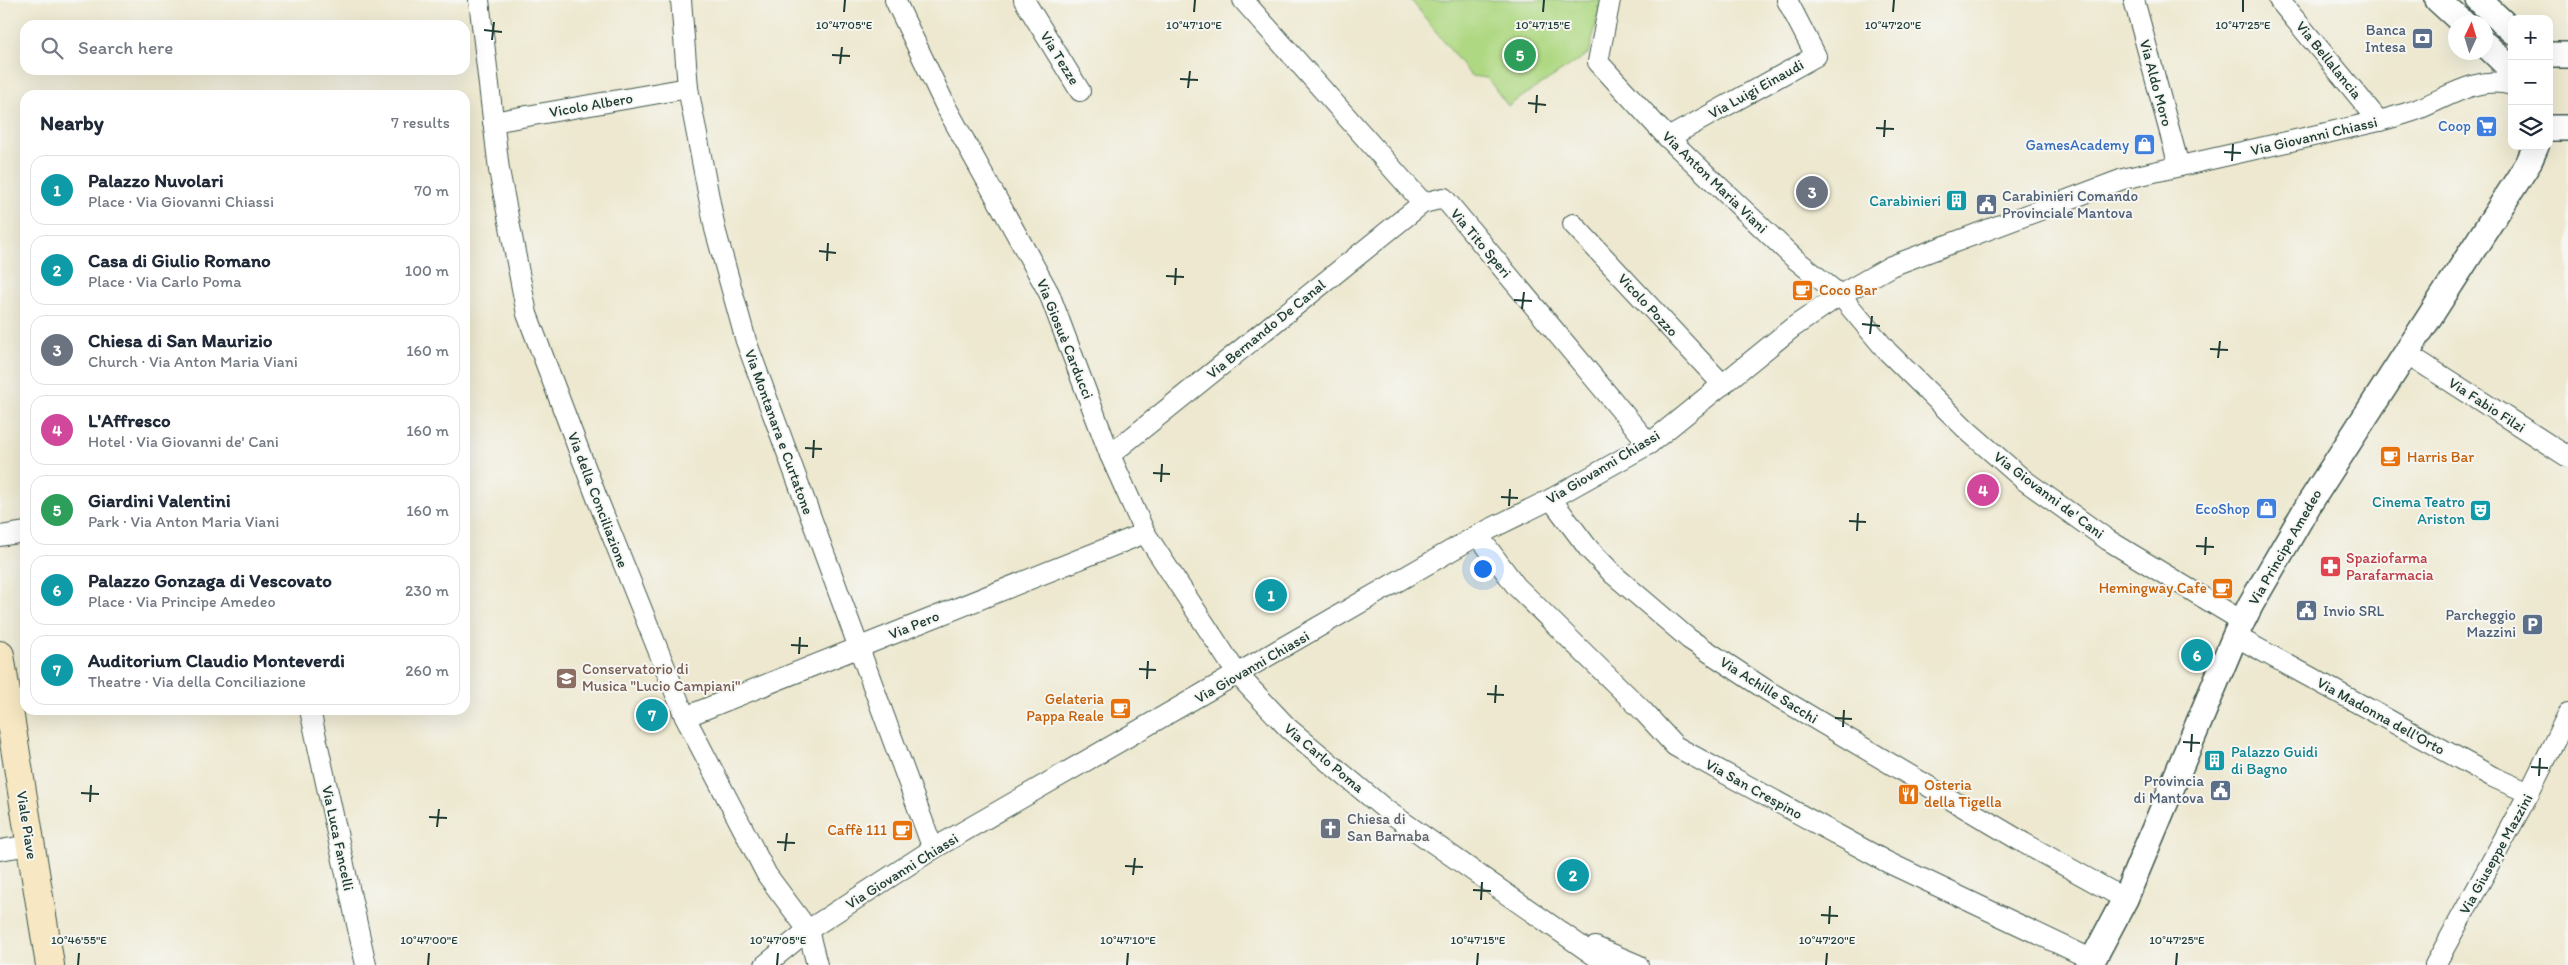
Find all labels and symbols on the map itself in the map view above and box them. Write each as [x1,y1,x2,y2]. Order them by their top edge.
north arrow [2448,15,2493,60]
street label: Via Bellalancia [2292,17,2366,103]
text: 10°47'05"E [816,18,873,32]
text: 10°47'10"E [1166,18,1222,32]
text: 10°47'15"E [1516,18,1571,32]
text: 10°47'20"E [1865,18,1922,32]
text: 10°47'25"E [2215,18,2271,32]
place label: Banca Intesa [2365,21,2407,56]
bank icon: Banca Intesa [2410,27,2434,51]
street label: Via Tezze [1036,28,1084,88]
pin: 5 [1504,36,1536,74]
street label: Via Aldo Moro [2136,38,2176,128]
street label: Via Luigi Einaudi [1705,55,1807,123]
street label: Vicolo Albero [548,89,634,121]
street label: Via Giovanni Chiassi [2249,113,2379,159]
supermarket icon: Coop [2475,114,2499,138]
place label: Coop [2438,117,2471,135]
street label: Via Anton Maria Viani [1659,127,1771,237]
shop icon: GamesAcademy [2133,133,2157,157]
place label: GamesAcademy [2025,136,2129,154]
pin: 3 [1796,173,1828,211]
place label: Carabinieri Comando Provinciale Mantova [2002,187,2138,222]
building icon: Carabinieri [1945,189,1969,213]
place label: Carabinieri [1869,192,1941,210]
public building icon: Carabinieri Comando Provinciale Mantova [1974,193,1998,217]
street label: Via Tito Speri [1447,205,1515,281]
street label: Vicolo Pozzo [1614,270,1682,340]
street label: Via Bernando De Canal [1203,275,1330,382]
street label: Via Giosuè Carducci [1033,276,1097,402]
cafe icon: Coco Bar [1791,278,1815,302]
place label: Coco Bar [1819,281,1878,299]
street label: Via Montanara e Curtatone [741,347,817,517]
street label: Via Fabio Filzi [2445,373,2529,437]
street label: Via Giovanni Chiassi [1543,426,1663,508]
street label: Via della Conciliazione [564,430,632,570]
cafe icon: Harris Bar [2379,445,2403,469]
street label: Via Giovanni de' Cani [1990,448,2108,542]
place label: Harris Bar [2407,448,2474,466]
pin: 4 [1967,471,1999,509]
street label: Via Principe Amedeo [2244,486,2326,608]
place label: Cinema Teatro Ariston [2372,493,2466,528]
shop icon: EcoShop [2254,497,2278,521]
theatre icon: Cinema Teatro Ariston [2469,499,2493,523]
place label: EcoShop [2195,500,2250,518]
place label: Spaziofarma Parafarmacia [2346,549,2434,584]
pharmacy icon: Spaziofarma Parafarmacia [2318,555,2342,579]
your location [1470,556,1496,582]
pin: 1 [1255,576,1287,614]
cafe icon: Hemingway Cafe [2211,576,2235,600]
place label: Hemingway Cafe [2099,579,2207,597]
public building icon: Invio SRL [2295,599,2319,623]
place label: Invio SRL [2323,602,2385,620]
place label: Parcheggio Mazzini [2445,606,2516,641]
street label: Via Pero [886,607,942,643]
parking icon: Parcheggio Mazzini [2520,612,2544,636]
street label: Via Giovanni Chiassi [1191,627,1313,707]
pin: 6 [2181,636,2213,674]
street label: Via Achille Sacchi [1717,653,1821,727]
place label: Conservatorio di Musica "Lucio Campiani" [582,660,741,695]
school or university icon: Conservatorio di Musica "Lucio Campiani" [554,666,578,690]
street label: Via Madonna dell'Orto [2314,673,2448,759]
place label: Gelateria Pappa Reale [1026,690,1105,725]
pin: 7 [636,696,668,734]
cafe icon: Gelateria Pappa Reale [1108,696,1132,720]
street label: Via Carlo Poma [1280,719,1368,797]
place label: Palazzo Guidi di Bagno [2231,743,2318,778]
building icon: Palazzo Guidi di Bagno [2203,749,2227,773]
street label: Via San Crespino [1702,755,1806,823]
place label: Provincia di Mantova [2133,772,2204,807]
place label: Osteria della Tigella [1924,776,2002,811]
public building icon: Provincia di Mantova [2208,778,2232,802]
restaurant icon: Osteria della Tigella [1896,782,1920,806]
street label: Via Luca Fancelli [318,784,358,892]
street label: Viale Piave [13,790,41,860]
street label: Via Giuseppe Mazzini [2455,791,2537,917]
place label: Chiesa di San Barnaba [1347,810,1430,845]
church icon: Chiesa di San Barnaba [1319,816,1343,840]
cafe icon: Caffè 111 [891,818,915,842]
place label: Caffè 111 [827,821,887,839]
street label: Via Giovanni Chiassi [842,829,962,913]
pin: 2 [1557,856,1589,894]
text: 10°46'55"E [51,933,107,947]
text: 10°47'00"E [400,933,458,947]
text: 10°47'05"E [750,933,807,947]
text: 10°47'10"E [1100,933,1156,947]
text: 10°47'15"E [1451,933,1506,947]
text: 10°47'20"E [1799,933,1856,947]
text: 10°47'25"E [2149,933,2205,947]

